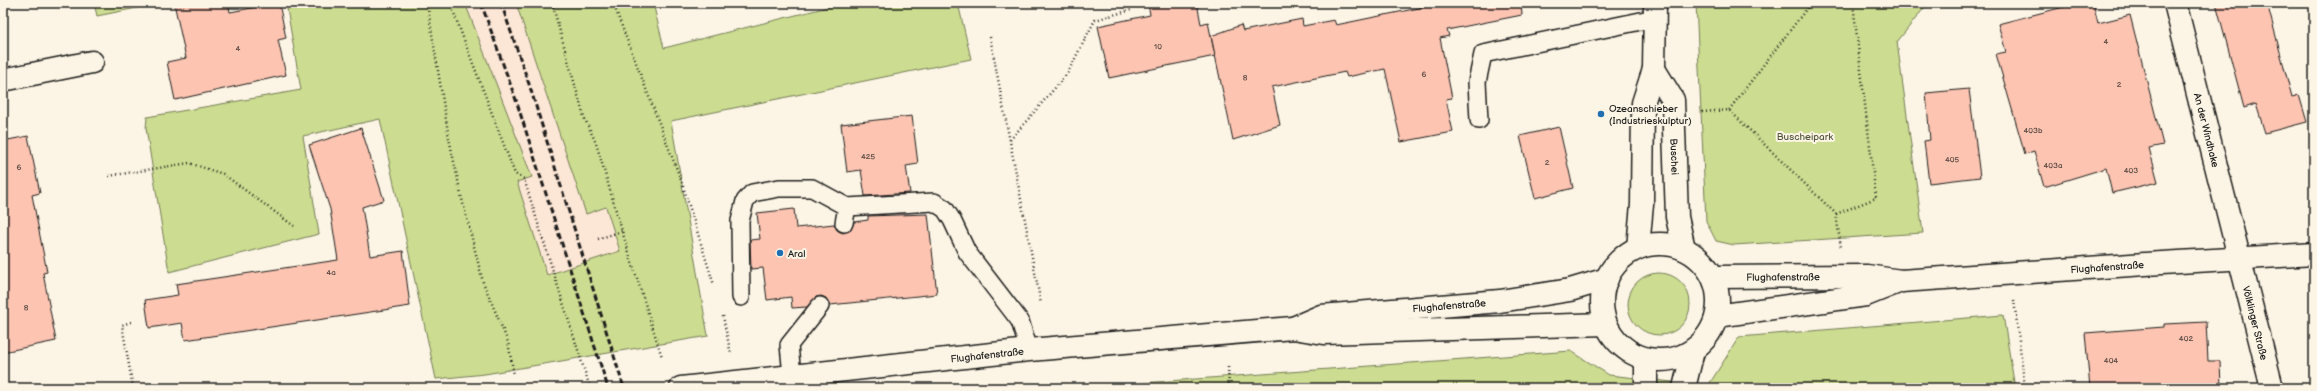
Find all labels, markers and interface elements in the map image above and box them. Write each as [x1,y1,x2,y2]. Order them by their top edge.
house number: 4 [2104,37,2109,46]
house number: 10 [1154,42,1162,51]
house number: 4 [236,44,241,53]
house number: 6 [1422,70,1427,79]
house number: 8 [1243,73,1248,82]
house number: 2 [2117,80,2122,89]
street label: An der Windhake [2191,92,2221,169]
place label: Ozeanschieber (Industrieskulptur) [1609,103,1692,127]
marker: Ozeanschieber (Industrieskulptur) [1596,109,1606,119]
house number: 403b [2023,126,2043,135]
park label: Buscheipark [1777,131,1833,143]
street label: Buschei [1667,138,1681,175]
house number: 425 [861,152,876,161]
house number: 405 [1945,155,1959,164]
house number: 2 [1545,158,1550,167]
house number: 403a [2043,161,2063,170]
house number: 6 [17,163,22,172]
house number: 403 [2124,166,2138,175]
marker: Aral [775,248,785,258]
place label: Aral [788,248,805,260]
street label: Flughafenstraße [2070,259,2144,276]
house number: 4a [326,268,336,277]
street label: Flughafenstraße [1746,271,1820,284]
street label: Völklinger Straße [2240,285,2270,362]
street label: Flughafenstraße [1412,297,1486,315]
house number: 8 [24,303,29,312]
house number: 402 [2179,334,2193,343]
street label: Flughafenstraße [950,346,1025,366]
house number: 404 [2104,356,2118,365]

